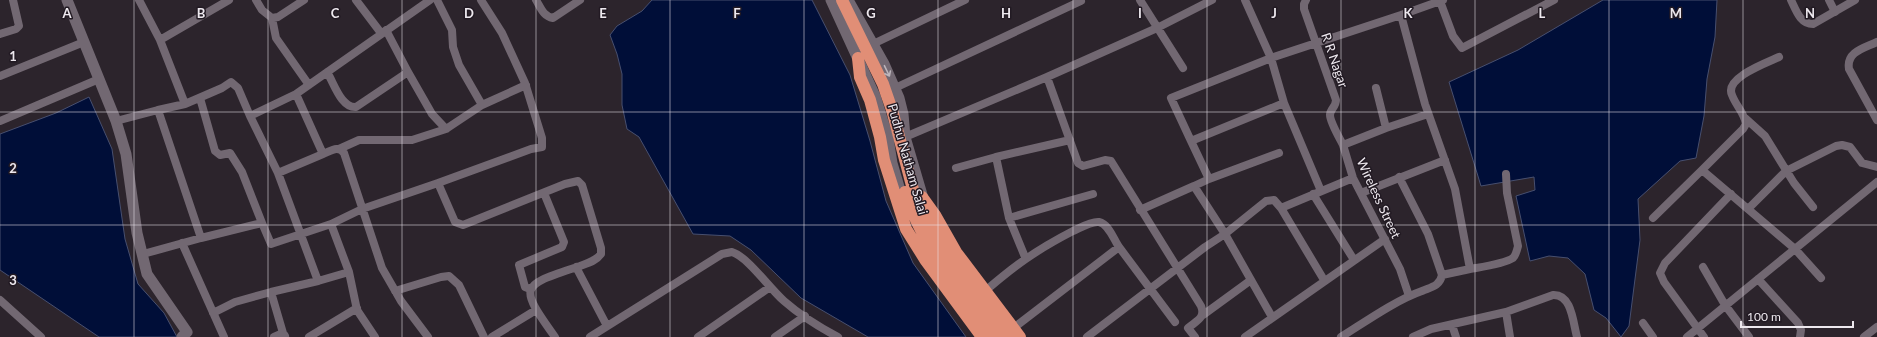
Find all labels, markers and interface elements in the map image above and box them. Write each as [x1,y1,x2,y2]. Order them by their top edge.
text: A [61,5,72,21]
text: B [197,5,206,21]
text: C [331,5,340,21]
text: D [464,5,474,21]
text: E [599,5,607,21]
text: F [733,5,741,21]
text: G [866,5,876,21]
text: H [1001,5,1011,21]
text: I [1138,5,1142,21]
text: J [1271,5,1277,21]
text: K [1404,5,1414,21]
text: L [1539,5,1546,21]
text: M [1670,5,1682,21]
text: N [1805,5,1815,21]
street label: R R Nagar [1318,30,1352,90]
text: 1 [9,48,17,64]
one-way arrow [884,65,891,77]
street label: Pudhu Natham Salai [885,102,931,216]
street label: Wireless Street [1353,155,1405,241]
text: 2 [9,160,17,176]
text: 3 [9,272,17,288]
scale bar [1741,303,1853,329]
text: 100 m [1747,309,1781,324]

